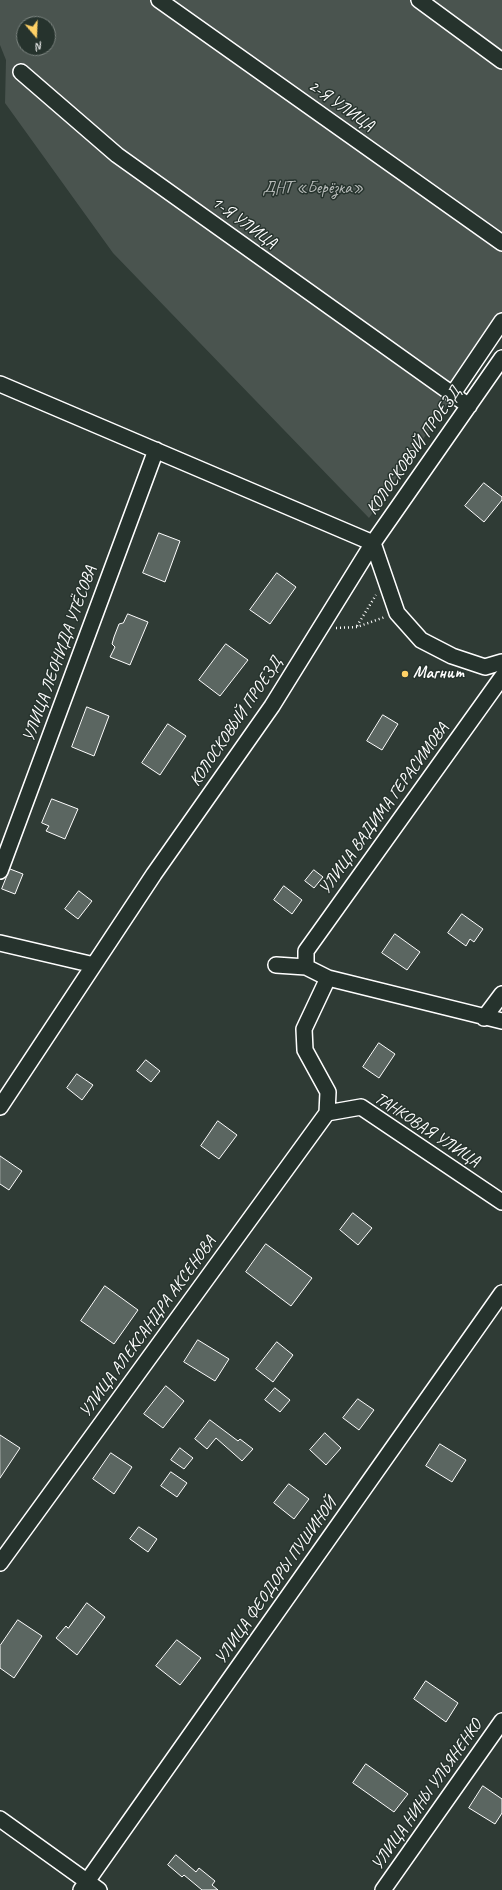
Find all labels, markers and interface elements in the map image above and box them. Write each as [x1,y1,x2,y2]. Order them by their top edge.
north arrow [16,16,56,56]
text: N [34,39,45,54]
street label: 2-Я УЛИЦА [304,76,378,136]
park label: ДНТ «Берёзка» [262,179,364,199]
street label: 1-Я УЛИЦА [207,193,281,253]
street label: КОЛОСКОВЫЙ ПРОЕЗД [362,383,466,519]
street label: УЛИЦА ЛЕОНИДА УТЁСОВА [19,564,101,744]
street label: КОЛОСКОВЫЙ ПРОЕЗД [185,654,287,790]
place label: Магнит [413,664,464,684]
marker: Магнит [400,669,410,679]
street label: УЛИЦА ВАДИМА ГЕРАСИМОВА [315,719,453,899]
street label: ТАНКОВАЯ УЛИЦА [370,1088,484,1172]
street label: УЛИЦА АЛЕКСАНДРА АКСЕНОВА [75,1233,221,1421]
street label: УЛИЦА ФЕОДОРЫ ПУШИНОЙ [211,1494,341,1668]
street label: УЛИЦА НИНЫ УЛЬЯНЕНКО [367,1716,487,1874]

